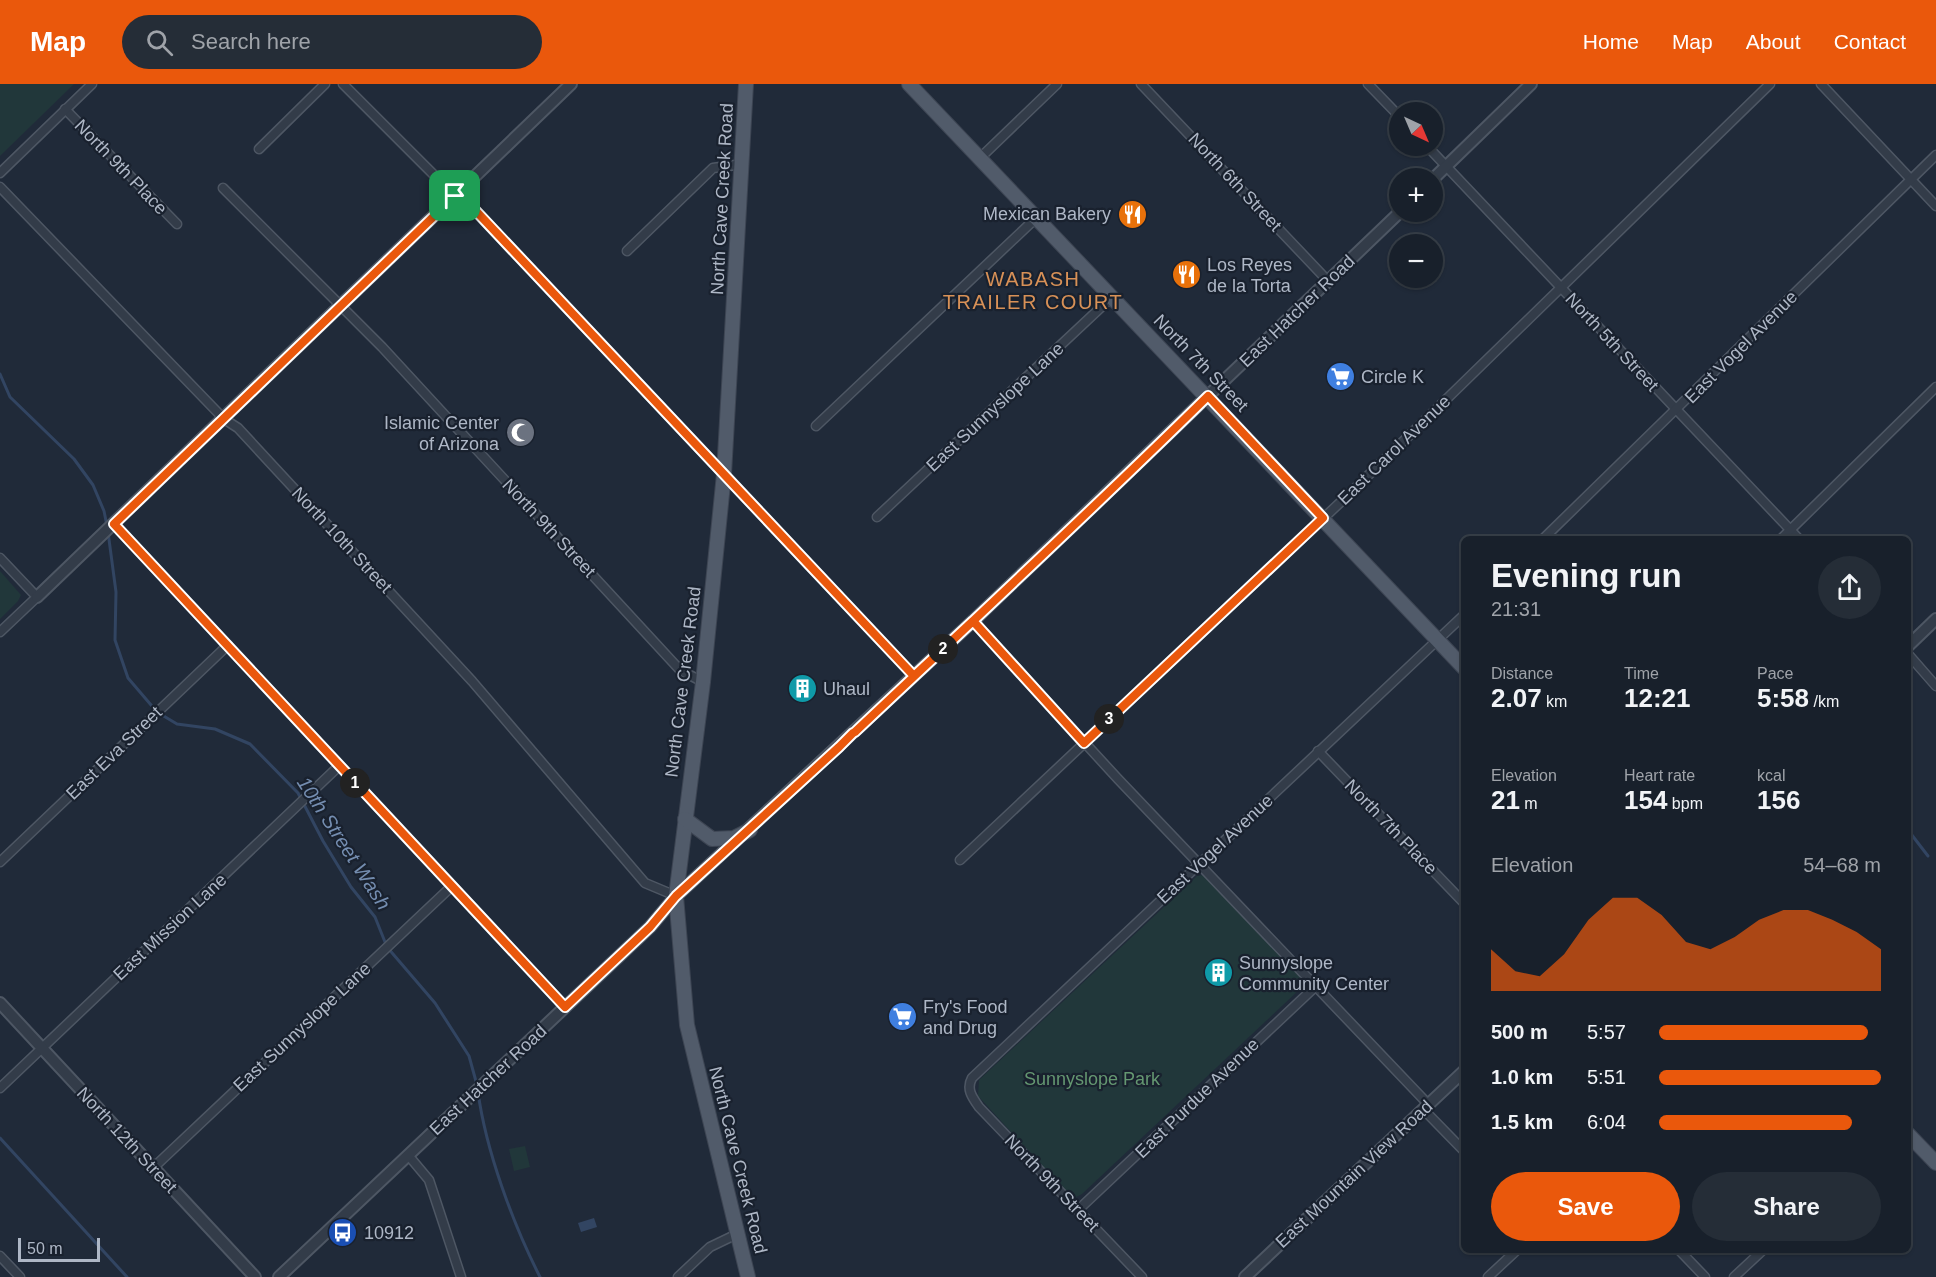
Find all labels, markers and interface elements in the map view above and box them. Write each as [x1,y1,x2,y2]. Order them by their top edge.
search box [122,15,542,69]
text: Map [30,26,86,57]
icon: search [143,26,176,59]
text: Search here [191,29,311,54]
text: Home [1583,30,1639,53]
text: Map [1672,30,1713,53]
text: About [1746,30,1801,53]
text: Contact [1834,30,1906,53]
north arrow [1389,102,1443,156]
map controls [1389,102,1443,288]
street label: North Cave Creek Road [707,103,737,295]
street label: North 9th Place [71,115,171,219]
street label: North 6th Street [1184,129,1286,235]
button: + [1389,168,1443,222]
pin [429,170,480,221]
icon: arrive [438,179,471,212]
restaurant icon: Mexican Bakery [1116,198,1148,230]
place label: Mexican Bakery [983,204,1111,224]
button: − [1389,234,1443,288]
street label: East Hatcher Road [1235,251,1359,371]
place label: Los Reyes de la Torta [1207,255,1292,296]
restaurant icon: Los Reyes de la Torta [1170,259,1202,291]
district label: WABASH TRAILER COURT [943,268,1123,313]
street label: East Vogel Avenue [1681,287,1801,407]
street label: North 5th Street [1561,289,1663,395]
street label: North 7th Street [1150,310,1252,416]
street label: East Sunnyslope Lane [922,338,1068,476]
supermarket icon: Circle K [1324,361,1356,393]
place label: Circle K [1361,367,1424,387]
street label: East Carol Avenue [1334,391,1454,509]
place label: Islamic Center of Arizona [384,413,500,454]
mosque icon: Islamic Center of Arizona [504,417,536,449]
street label: North 9th Street [498,475,600,581]
street label: North 10th Street [288,483,396,597]
button: share [1818,556,1881,619]
text: Evening run [1491,557,1682,594]
street label: North Cave Creek Road [661,585,705,779]
text: 21:31 [1491,598,1541,620]
pin: 2 [928,634,958,664]
text: 2 [939,640,947,657]
text: Distance [1491,665,1553,682]
text: Time [1624,665,1659,682]
text: Pace [1757,665,1793,682]
building icon: Uhaul [786,673,818,705]
place label: Uhaul [823,679,870,699]
text: 2.07 [1491,683,1542,713]
text: 12:21 [1624,683,1691,713]
text: 5:58 [1757,683,1809,713]
text: km [1542,693,1567,710]
text: /km [1809,693,1839,710]
street label: East Eva Street [62,702,166,804]
pin: 3 [1094,704,1124,734]
text: 3 [1105,710,1113,727]
text: Elevation [1491,767,1557,784]
text: Heart rate [1624,767,1695,784]
text: kcal [1757,767,1785,784]
pin: 1 [340,768,370,798]
water label: 10th Street Wash [292,772,396,914]
street label: North 7th Place [1341,775,1441,879]
text: 21 [1491,785,1520,815]
text: 154 [1624,785,1667,815]
text: 156 [1757,785,1800,815]
street label: East Vogel Avenue [1153,790,1277,908]
text: m [1520,795,1538,812]
text: bpm [1667,795,1703,812]
text: Elevation [1491,854,1573,876]
text: 54–68 m [1803,854,1881,876]
street label: East Mission Lane [109,870,231,984]
place label: Sunnyslope Community Center [1239,953,1389,994]
building icon: Sunnyslope Community Center [1202,957,1234,989]
street label: East Sunnyslope Lane [229,958,375,1096]
place label: Fry's Food and Drug [923,997,1007,1038]
supermarket icon: Fry's Food and Drug [886,1001,918,1033]
street label: East Hatcher Road [426,1021,550,1139]
text: 500 m [1491,1021,1548,1043]
text: 5:57 [1587,1021,1626,1043]
street label: East Purdue Avenue [1131,1034,1263,1162]
street label: North Cave Creek Road [705,1064,771,1256]
text: 1.0 km [1491,1066,1553,1088]
text: 5:51 [1587,1066,1626,1088]
park label: Sunnyslope Park [1024,1069,1161,1089]
street label: North 12th Street [73,1083,181,1197]
street label: East Mountain View Road [1272,1096,1436,1252]
text: 1.5 km [1491,1111,1553,1133]
text: 6:04 [1587,1111,1626,1133]
street label: North 9th Street [1001,1130,1103,1236]
button: Save [1491,1172,1680,1241]
button: Share [1692,1172,1881,1241]
bus stop icon: 10912 [327,1217,359,1249]
place label: 10912 [364,1223,414,1243]
scale bar [18,1235,100,1262]
text: 50 m [27,1240,63,1257]

